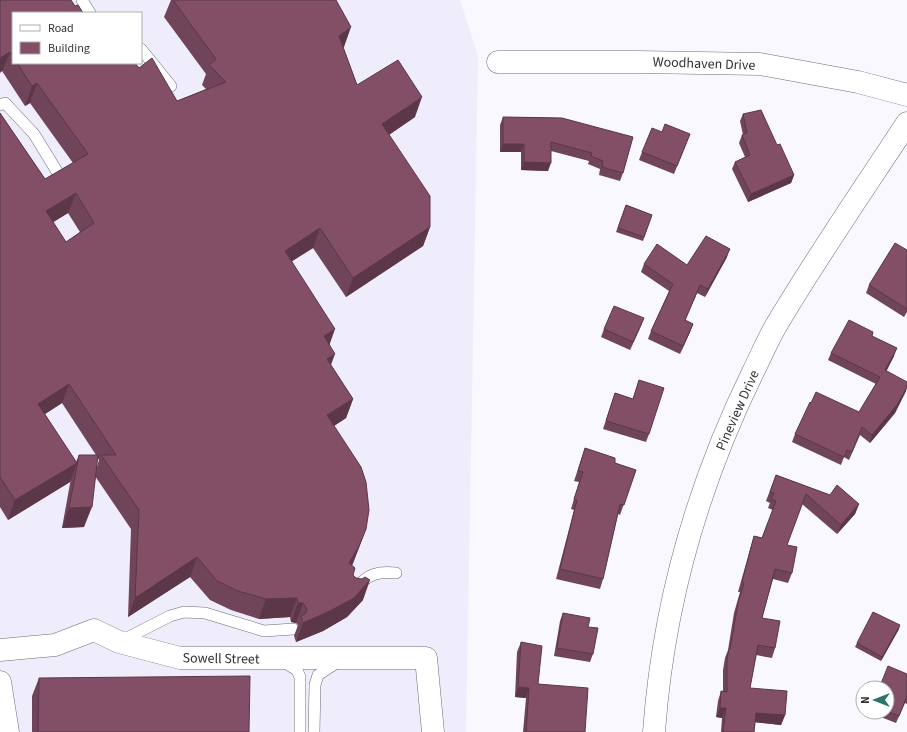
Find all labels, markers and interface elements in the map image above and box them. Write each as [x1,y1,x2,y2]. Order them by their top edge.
legend [12,12,142,64]
text: Road [48,20,74,37]
text: Building [48,40,90,57]
street label: Woodhaven Drive [652,52,756,76]
street label: Pineview Drive [711,367,765,454]
street label: Sowell Street [182,648,260,670]
north arrow [855,680,895,720]
text: N [858,696,873,704]

